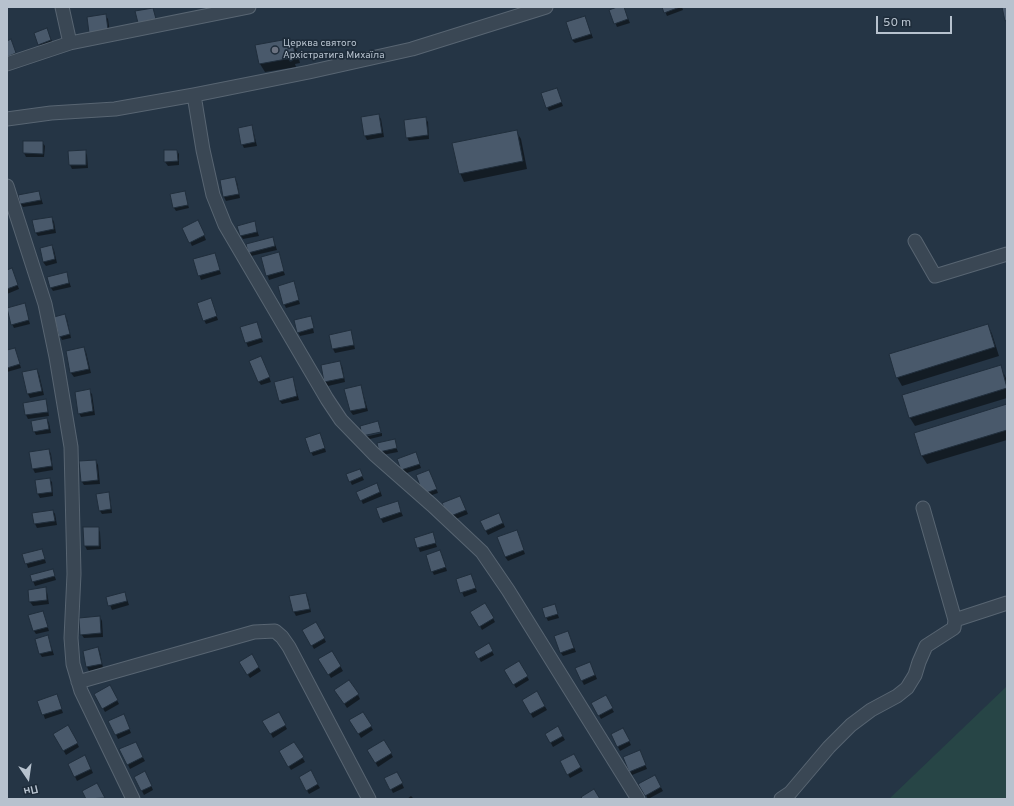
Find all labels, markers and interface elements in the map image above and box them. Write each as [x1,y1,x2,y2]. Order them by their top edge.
scale bar [878,8,954,34]
text: 50 m [883,15,911,31]
place label: Церква святого Архістратига Михаїла [283,38,385,62]
marker: Церква святого Архістратига Михаїла [270,45,280,55]
north arrow [8,758,48,798]
text: Пн [22,781,40,798]

